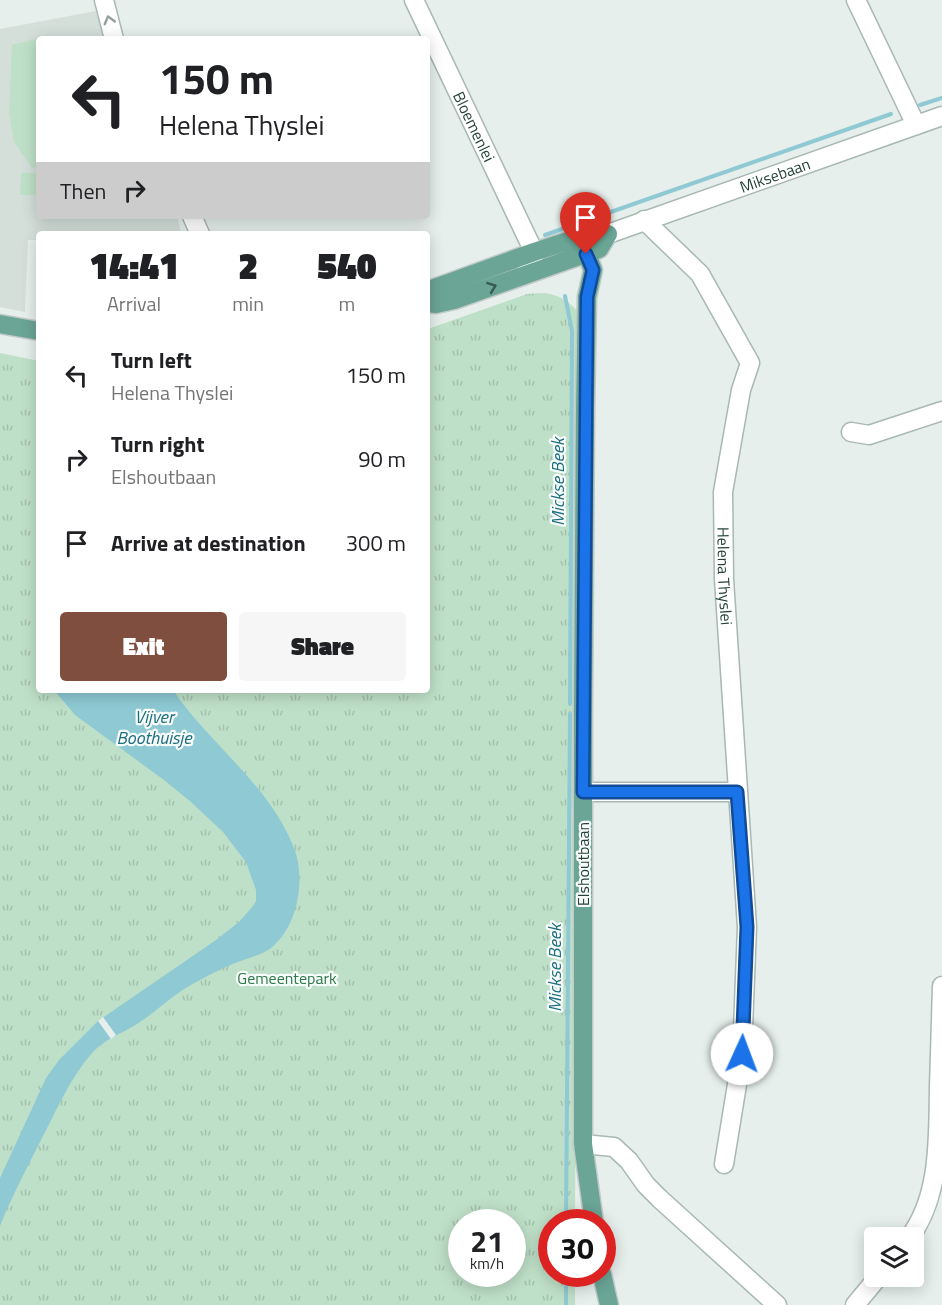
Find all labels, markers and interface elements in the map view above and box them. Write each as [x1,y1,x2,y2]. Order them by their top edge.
one-way arrow [104,15,117,25]
text: 150 m [159,46,274,110]
icon: left [60,60,138,138]
street label: Bloemenlei [447,87,501,166]
text: Helena Thyslei [159,104,324,145]
street label: Miksebaan [736,152,813,199]
text: Then [60,174,106,208]
icon: right [118,174,151,207]
pin [560,192,611,254]
icon: arrive [569,201,602,234]
text: 14:41 [89,238,179,293]
text: 2 [238,238,258,293]
text: 540 [317,238,377,293]
one-way arrow [486,281,497,294]
text: Arrival [107,288,161,319]
text: min [232,288,264,319]
text: m [339,288,355,319]
text: Turn left [111,343,192,377]
text: 150 m [346,358,406,392]
icon: left [60,359,93,392]
text: Helena Thyslei [111,377,233,408]
text: Turn right [111,427,205,461]
water label: Mickse Beek [544,436,571,526]
text: 90 m [358,442,406,476]
icon: right [60,443,93,476]
text: Elshoutbaan [111,461,216,492]
text: Arrive at destination [111,526,306,560]
text: 300 m [346,526,406,560]
icon: arrive [60,527,93,560]
street label: Helena Thyslei [711,527,739,626]
button: Exit [60,612,227,681]
button: Share [239,612,406,681]
water label: Vijver Boothuisje [116,703,193,751]
street label: Elshoutbaan [571,822,595,906]
water label: Mickse Beek [541,922,568,1012]
park label: Gemeentepark [237,966,337,990]
position arrow [710,1022,774,1086]
speed limit sign: 30 [538,1209,616,1287]
text: 21 [470,1218,504,1264]
map controls [864,1227,924,1287]
button: layers [864,1227,924,1287]
text: km/h [470,1252,504,1275]

